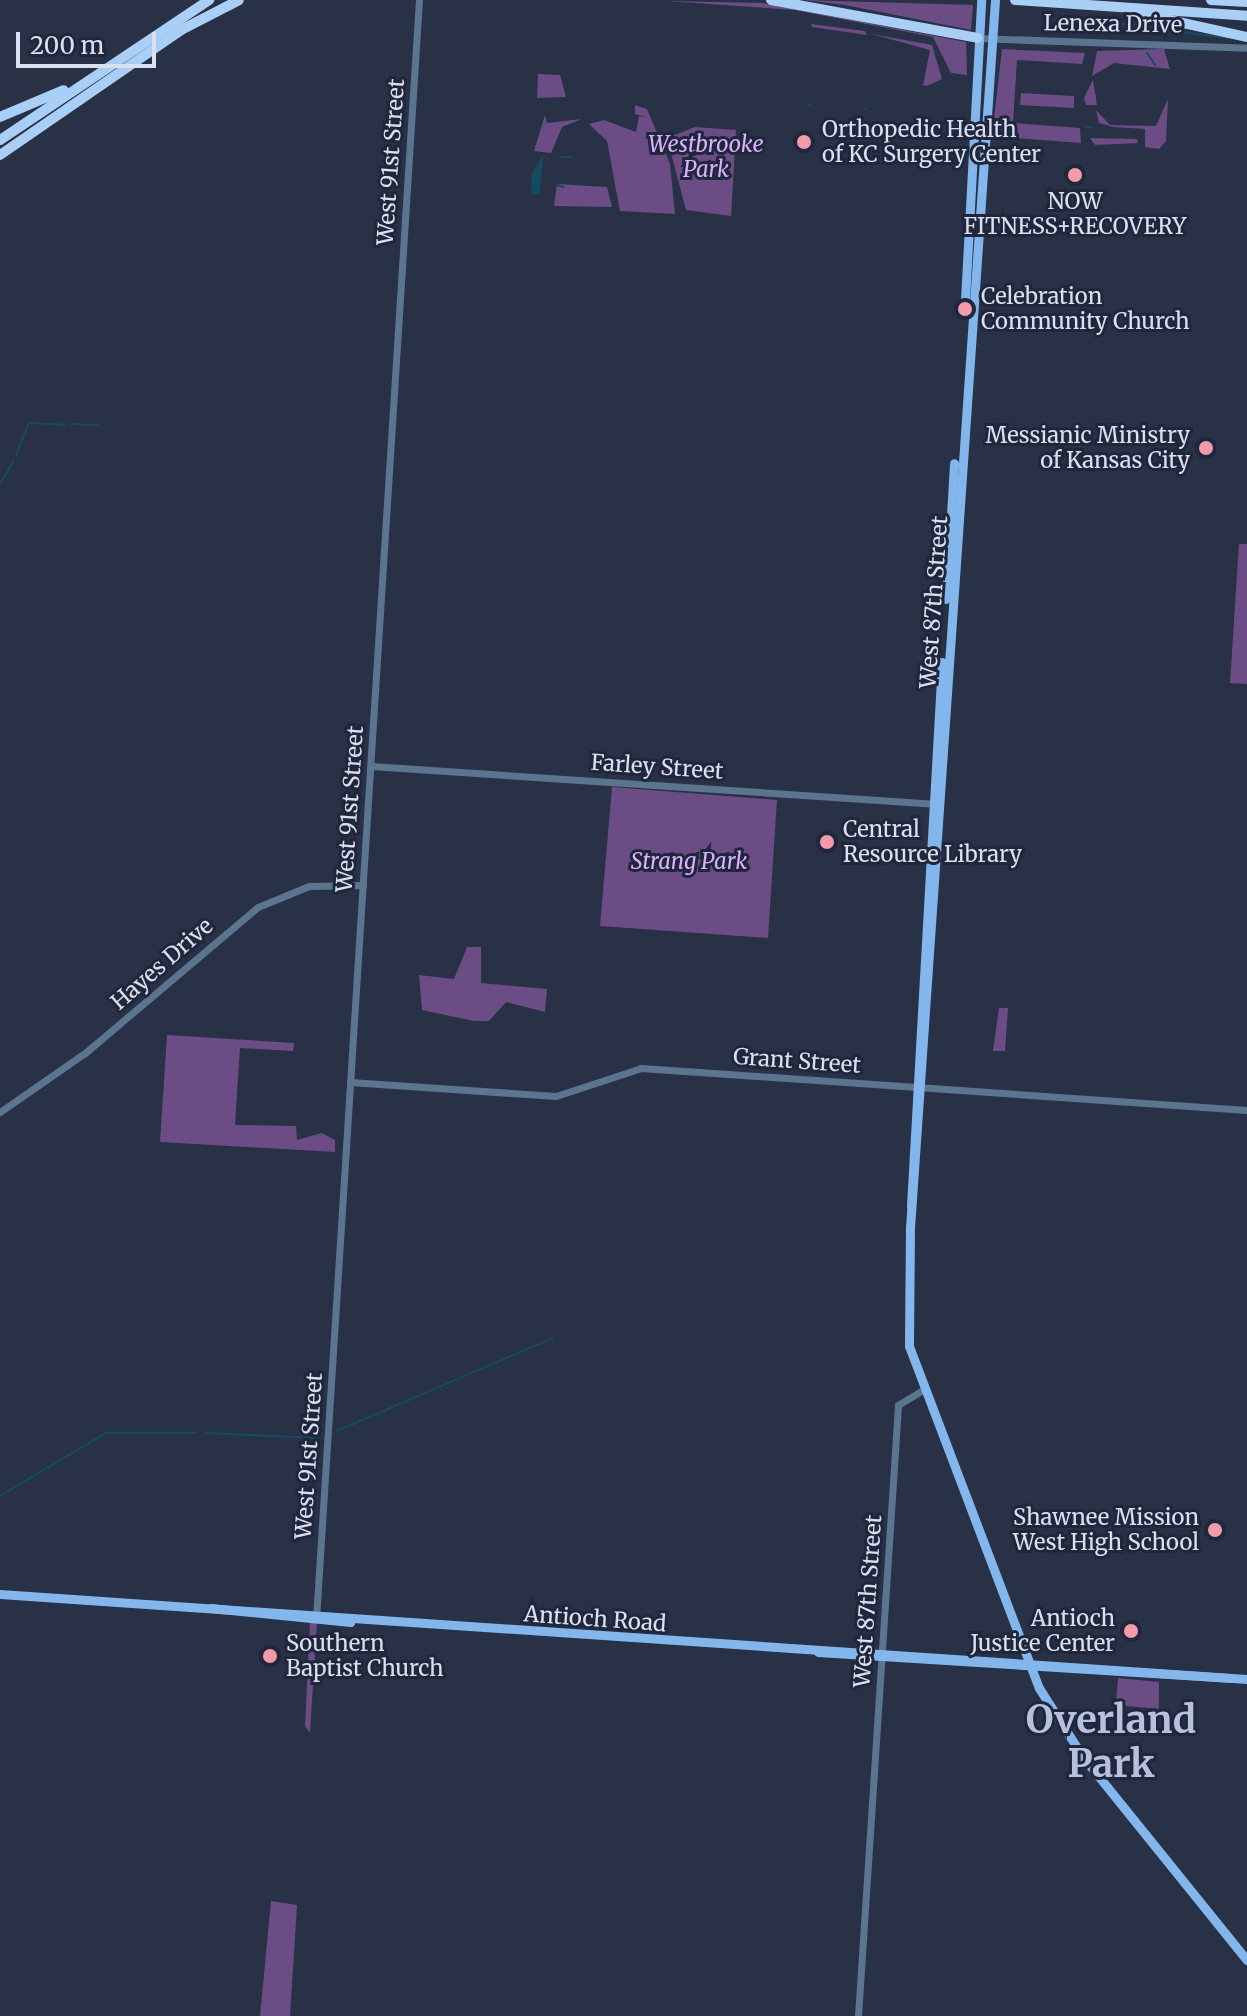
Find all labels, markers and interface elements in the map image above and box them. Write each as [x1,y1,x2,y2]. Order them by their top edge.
street label: Lenexa Drive [1043,10,1183,38]
scale bar [20,16,160,66]
text: 200 m [30,30,104,61]
street label: West 91st Street [372,78,410,246]
place label: Orthopedic Health of KC Surgery Center [822,116,1041,168]
park label: Westbrooke Park [648,131,764,182]
marker: Orthopedic Health of KC Surgery Center [793,131,815,153]
marker: NOW FITNESS+RECOVERY [1066,166,1084,184]
place label: NOW FITNESS+RECOVERY [964,188,1186,240]
place label: Celebration Community Church [981,283,1190,334]
marker: Celebration Community Church [956,300,974,318]
place label: Messianic Ministry of Kansas City [986,422,1190,474]
marker: Messianic Ministry of Kansas City [1197,439,1215,457]
street label: West 87th Street [915,515,953,689]
street label: West 91st Street [331,725,369,893]
street label: Farley Street [590,749,724,785]
place label: Central Resource Library [843,816,1022,868]
marker: Central Resource Library [818,833,836,851]
park label: Strang Park [631,849,747,875]
street label: Hayes Drive [106,913,218,1015]
street label: Grant Street [732,1043,862,1079]
street label: West 91st Street [290,1372,328,1540]
place label: Shawnee Mission West High School [1013,1504,1199,1556]
street label: West 87th Street [849,1514,887,1688]
marker: Shawnee Mission West High School [1206,1521,1224,1539]
street label: Antioch Road [523,1601,667,1637]
place label: Antioch Justice Center [970,1605,1115,1656]
marker: Antioch Justice Center [1122,1622,1140,1640]
place label: Southern Baptist Church [286,1630,444,1682]
marker: Southern Baptist Church [261,1647,279,1665]
district label: Overland Park [1026,1697,1196,1786]

